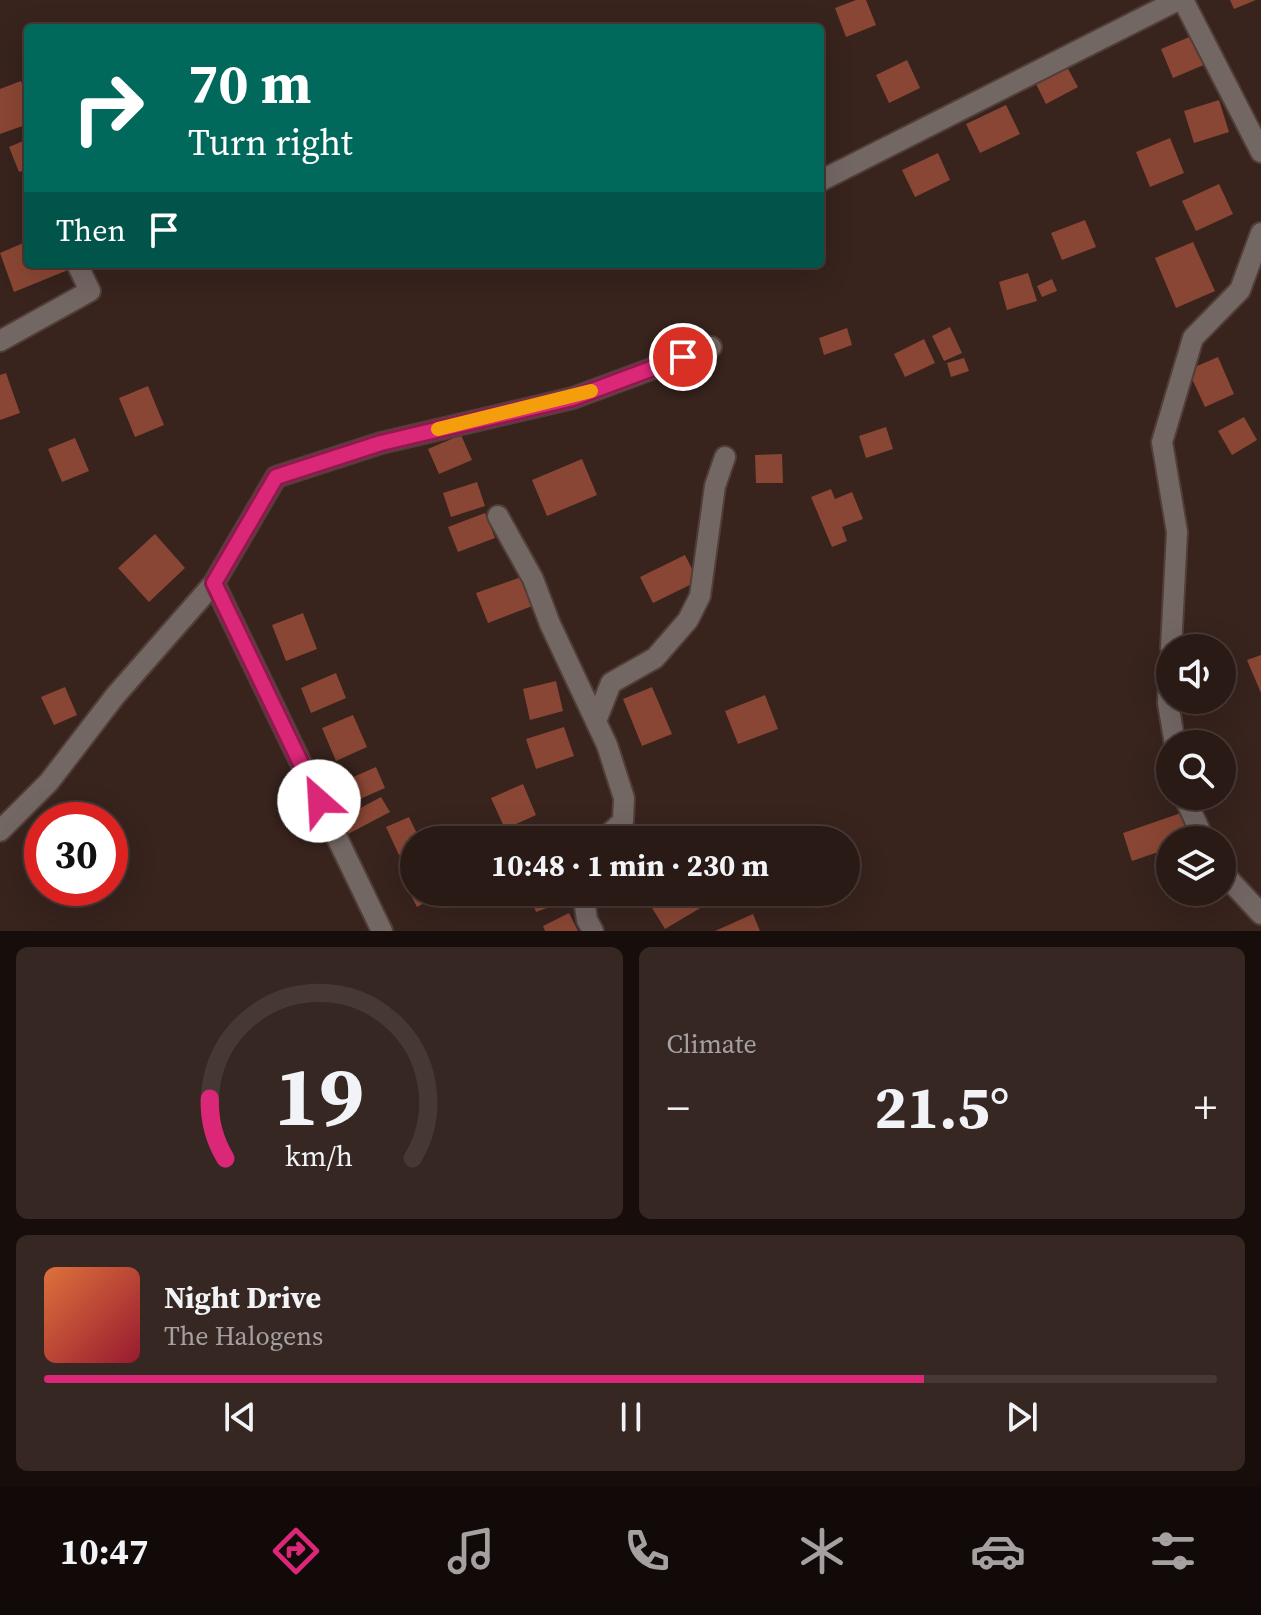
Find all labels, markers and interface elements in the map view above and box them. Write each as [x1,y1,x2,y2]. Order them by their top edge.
text: 70 m [188,45,311,122]
icon: right [56,56,160,160]
text: Turn right [188,118,353,167]
icon: arrive [142,208,186,252]
text: Then [56,210,126,251]
pin [649,323,717,391]
icon: arrive [661,335,705,379]
map controls [1156,634,1236,906]
button: sound [1156,634,1236,714]
button: search [1156,730,1236,810]
position arrow [277,759,361,843]
speed limit sign: 30 [24,802,128,906]
button: layers [1156,826,1236,906]
text: 10:48 · 1 min · 230 m [491,845,769,886]
text: Climate [667,1026,757,1062]
text: 19 [274,1039,364,1153]
text: 21.5° [874,1066,1009,1148]
text: − [667,1077,690,1138]
text: + [1194,1077,1217,1138]
text: km/h [285,1136,353,1176]
text: Night Drive [164,1277,321,1318]
text: The Halogens [164,1318,323,1354]
icon: previous [218,1395,262,1439]
icon: pause [609,1395,653,1439]
icon: next [1000,1395,1044,1439]
icon: directions [268,1523,324,1579]
icon: music [443,1523,499,1579]
icon: phone [619,1523,675,1579]
icon: climate [794,1523,850,1579]
icon: car [970,1523,1026,1579]
icon: filters [1145,1523,1201,1579]
text: 10:47 [60,1527,149,1576]

